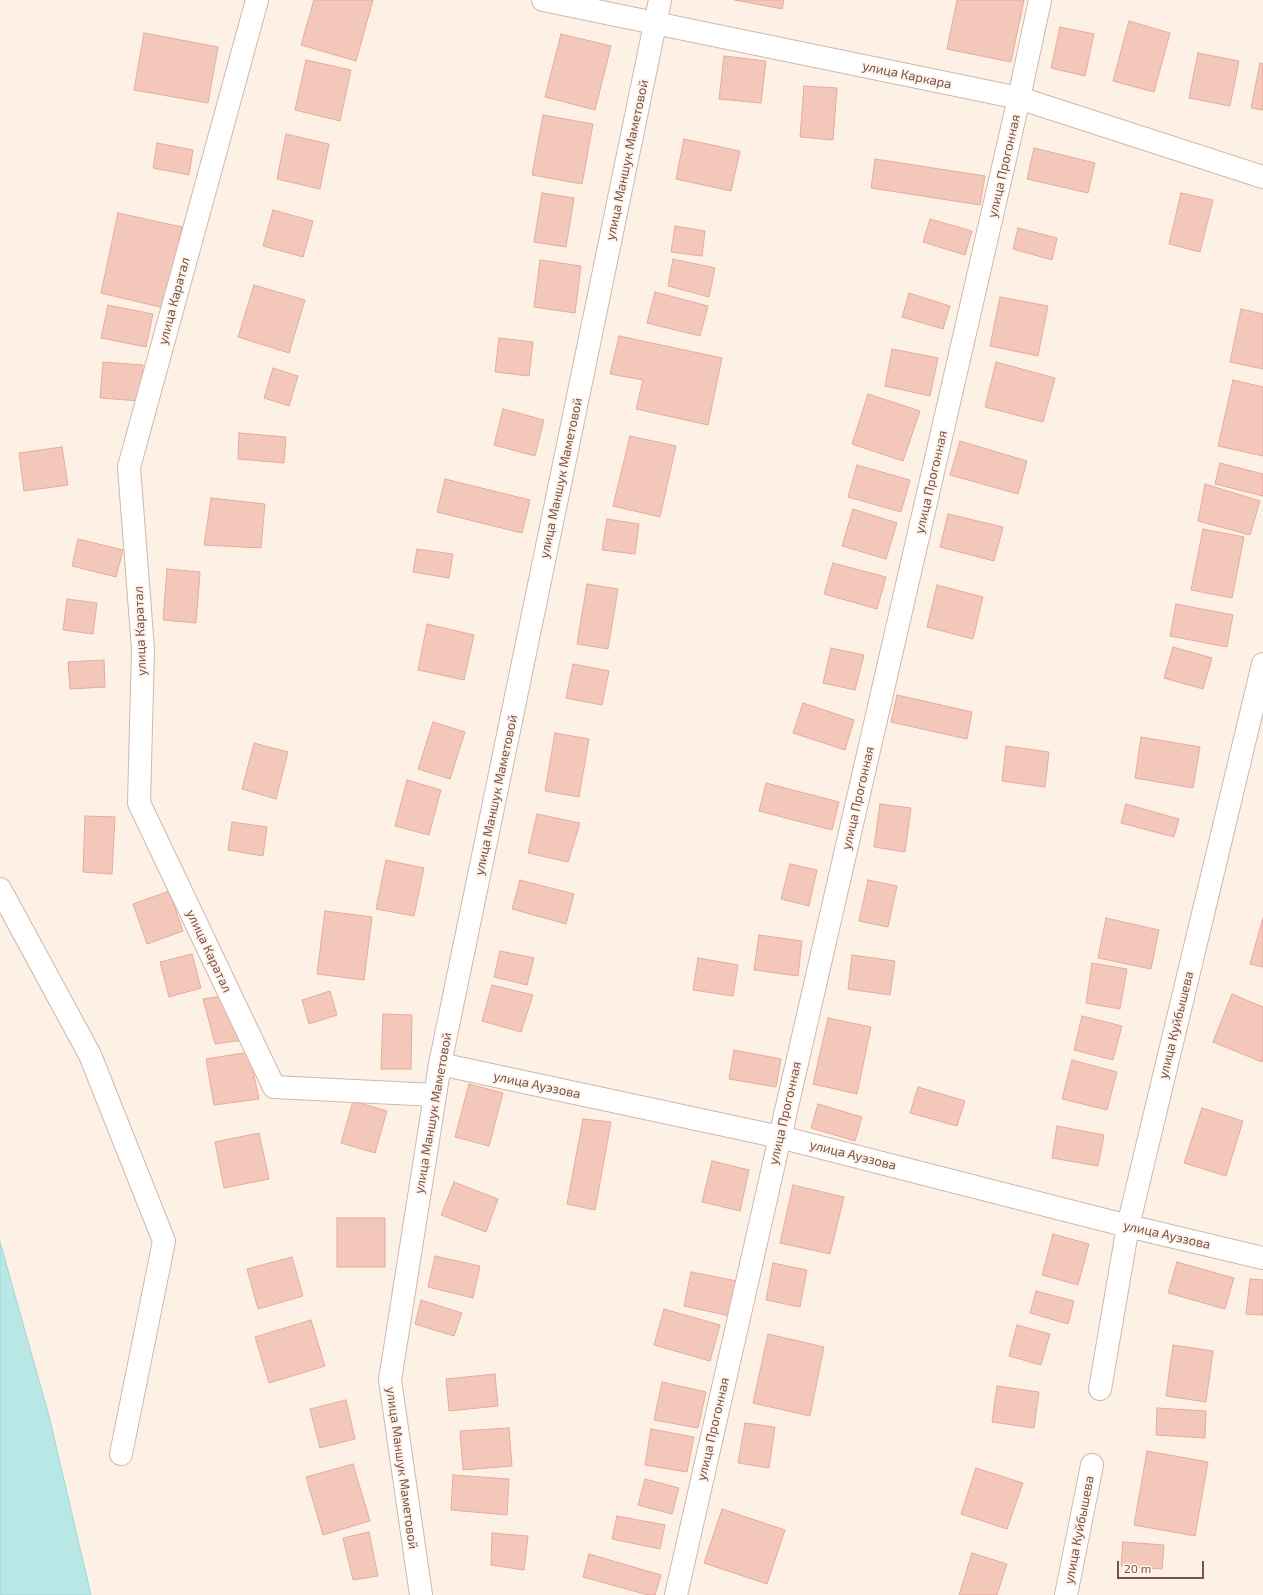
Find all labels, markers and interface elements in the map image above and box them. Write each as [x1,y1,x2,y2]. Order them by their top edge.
street label: улица Каркара [861,58,953,92]
street label: улица Маншук Маметовой [602,78,652,242]
street label: улица Прогонная [985,113,1023,219]
street label: улица Каратал [155,256,193,346]
street label: улица Маншук Маметовой [536,396,586,560]
street label: улица Прогонная [912,429,950,535]
street label: улица Каратал [131,586,149,676]
street label: улица Маншук Маметовой [471,713,521,877]
street label: улица Прогонная [839,745,877,851]
street label: улица Каратал [183,907,235,995]
street label: улица Куйбышева [1155,970,1197,1080]
street label: улица Маншук Маметовой [411,1031,455,1195]
street label: улица Прогонная [766,1060,804,1166]
street label: улица Ауэзова [492,1068,582,1102]
street label: улица Ауэзова [808,1137,898,1173]
street label: улица Ауэзова [1122,1217,1212,1253]
street label: улица Прогонная [694,1376,732,1482]
street label: улица Маншук Маметовой [383,1386,421,1550]
street label: улица Куйбышева [1061,1474,1097,1586]
scale bar [1119,1553,1206,1579]
text: 20 m [1124,1561,1151,1575]

